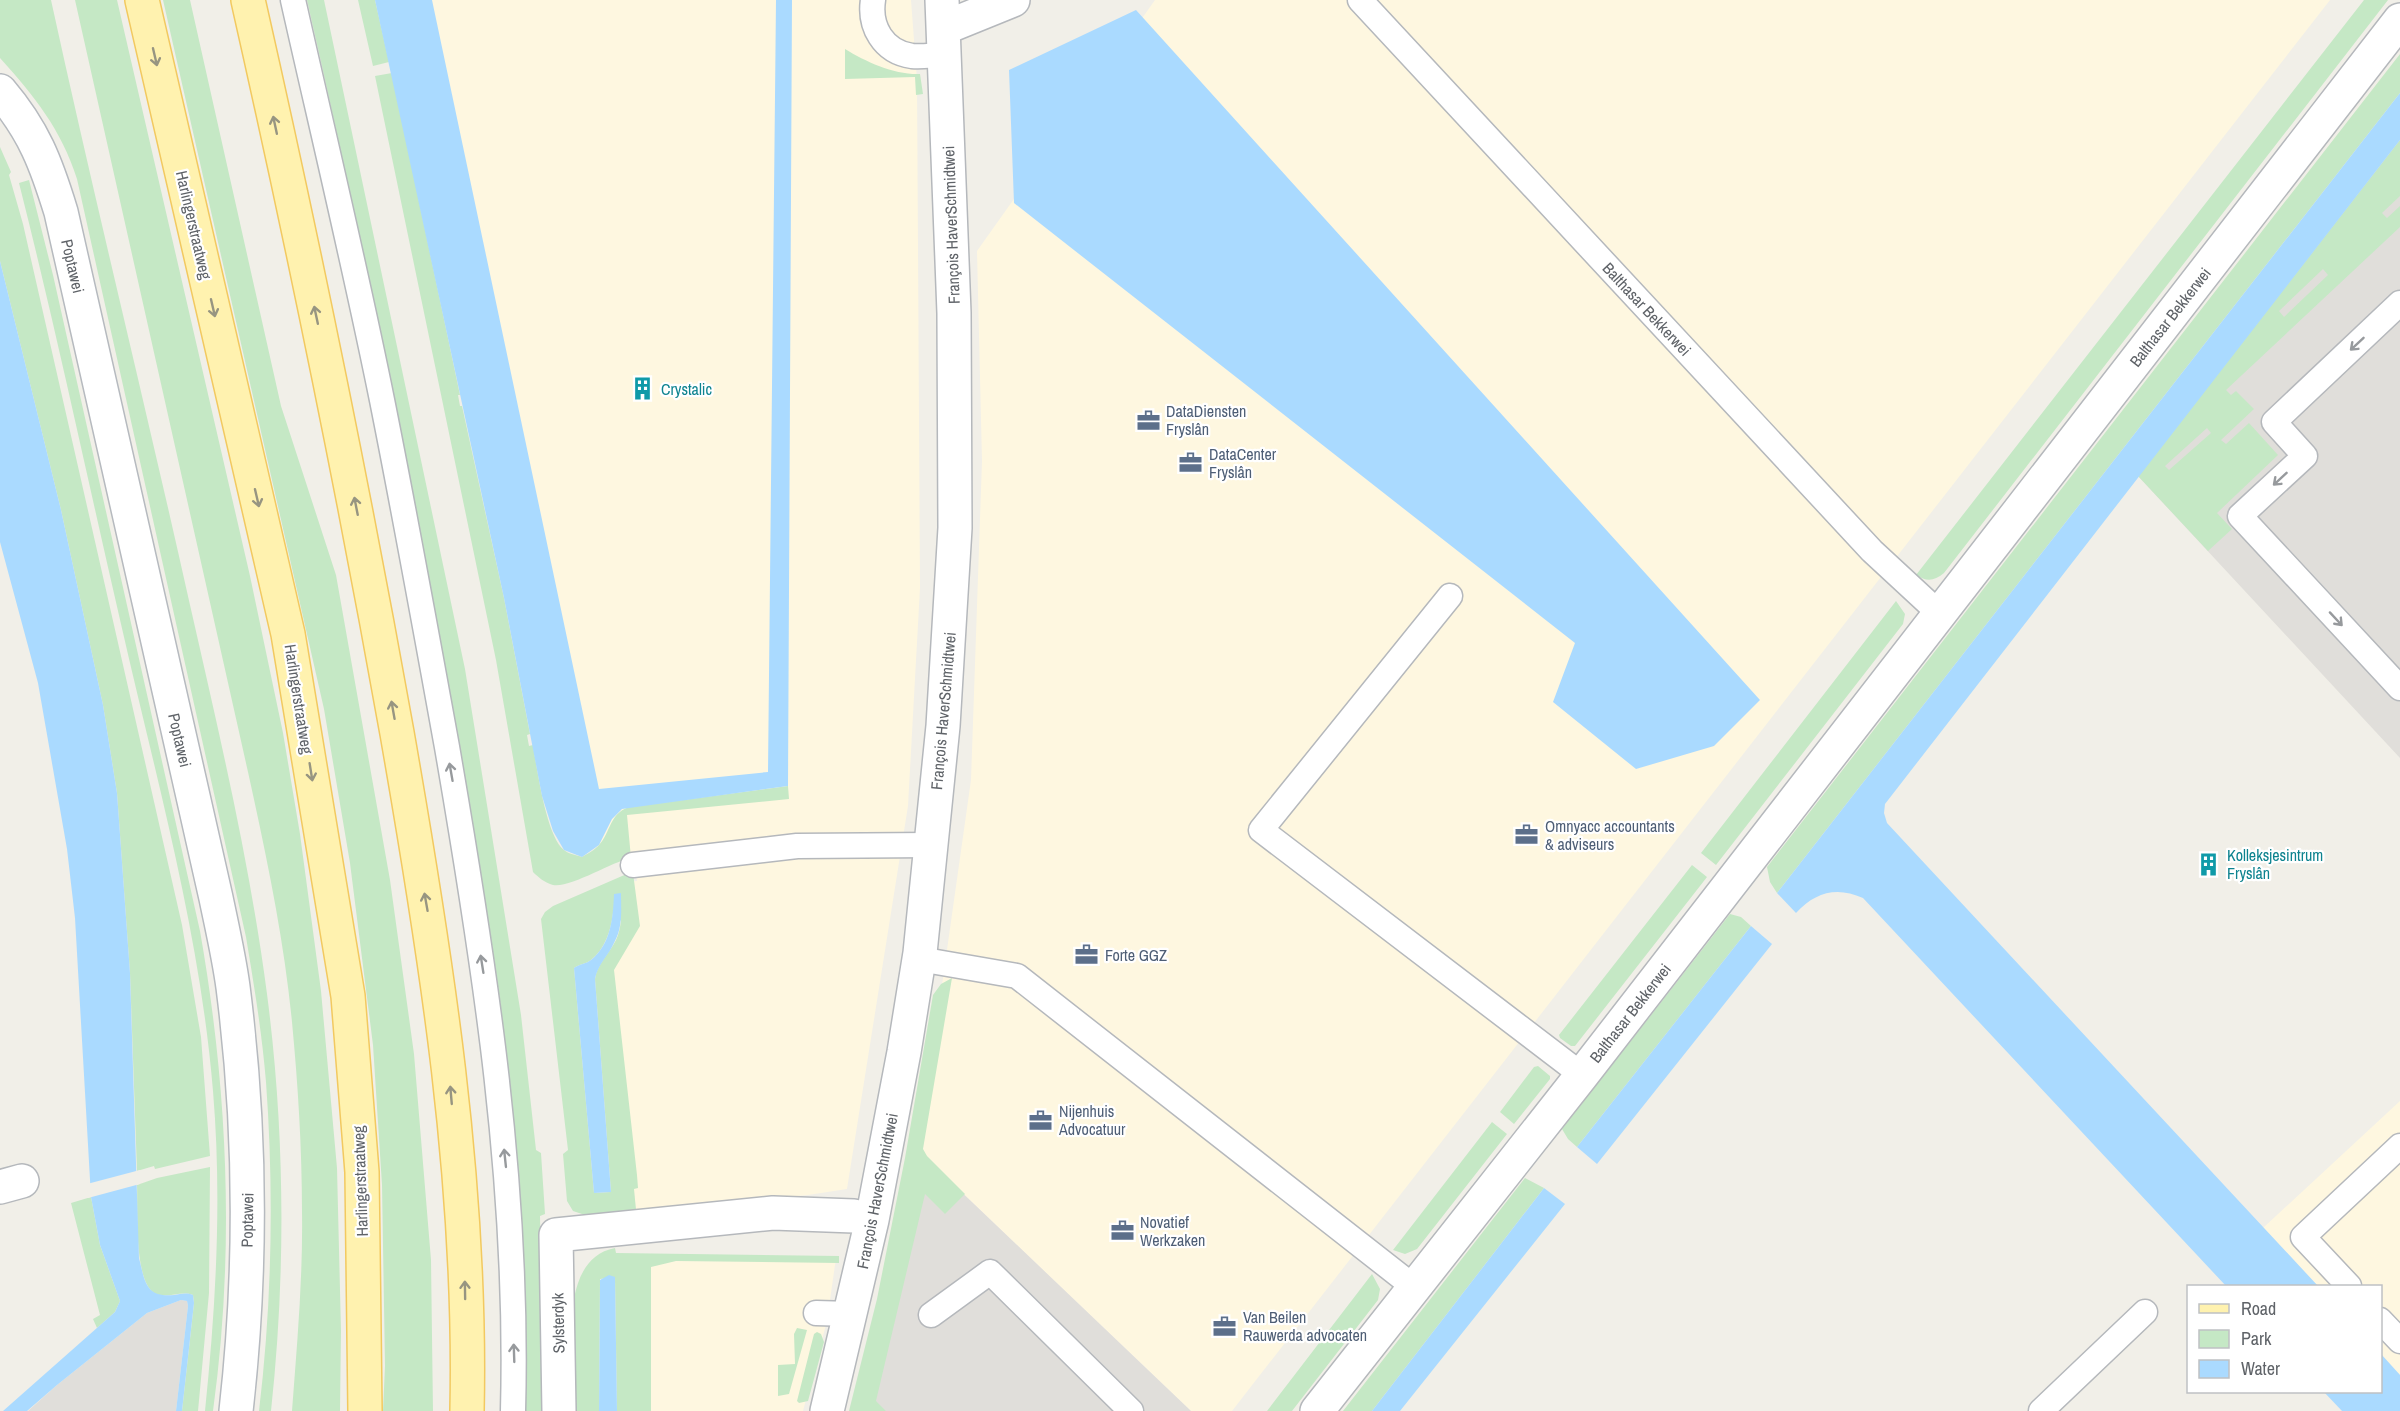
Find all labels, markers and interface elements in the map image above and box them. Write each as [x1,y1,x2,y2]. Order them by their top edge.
one-way arrow [150,47,161,66]
one-way arrow [269,115,281,134]
street label: François HaverSchmidtwei [937,146,965,304]
street label: Harlingerstraatweg [171,169,217,282]
street label: Poptawei [56,237,90,295]
street label: Balthasar Bekkerwei [1598,257,1696,361]
street label: Balthasar Bekkerwei [2124,263,2216,371]
one-way arrow [208,298,219,318]
one-way arrow [310,306,322,325]
one-way arrow [2350,336,2365,351]
building icon: Crystalic [630,376,656,402]
place label: Crystalic [661,378,712,400]
place label: DataDiensten Fryslân [1166,400,1246,440]
office icon: DataDiensten Fryslân [1135,407,1161,433]
place label: DataCenter Fryslân [1209,443,1277,483]
office icon: DataCenter Fryslân [1178,450,1204,476]
one-way arrow [2273,472,2288,486]
one-way arrow [252,488,263,508]
one-way arrow [350,497,361,516]
one-way arrow [2329,612,2344,627]
street label: François HaverSchmidtwei [925,631,961,791]
street label: Harlingerstraatweg [279,643,319,756]
one-way arrow [387,700,398,720]
street label: Poptawei [163,711,197,769]
one-way arrow [306,762,317,781]
one-way arrow [445,762,456,782]
place label: Omnyacc accountants & adviseurs [1545,815,1675,855]
office icon: Omnyacc accountants & adviseurs [1514,822,1540,848]
place label: Kolleksjesintrum Fryslân [2227,844,2323,884]
building icon: Kolleksjesintrum Fryslân [2196,851,2222,877]
one-way arrow [421,892,432,912]
office icon: Forte GGZ [1074,942,1100,968]
place label: Forte GGZ [1105,944,1167,966]
one-way arrow [476,955,487,975]
street label: Balthasar Bekkerwei [1584,959,1676,1067]
one-way arrow [445,1086,456,1106]
place label: Nijenhuis Advocatuur [1058,1100,1126,1140]
office icon: Nijenhuis Advocatuur [1028,1107,1054,1133]
street label: François HaverSchmidtwei [851,1111,903,1271]
street label: Harlingerstraatweg [347,1125,373,1237]
one-way arrow [500,1148,511,1168]
street label: Poptawei [236,1192,258,1248]
place label: Novatief Werkzaken [1140,1211,1205,1251]
office icon: Novatief Werkzaken [1109,1218,1135,1244]
one-way arrow [460,1280,471,1300]
legend [2187,1285,2382,1393]
street label: Sylsterdyk [546,1292,570,1353]
text: Road [2241,1296,2276,1321]
place label: Van Beilen Rauwerda advocaten [1243,1306,1367,1346]
office icon: Van Beilen Rauwerda advocaten [1212,1313,1238,1339]
text: Park [2241,1326,2272,1351]
one-way arrow [508,1343,519,1363]
text: Water [2241,1356,2280,1381]

